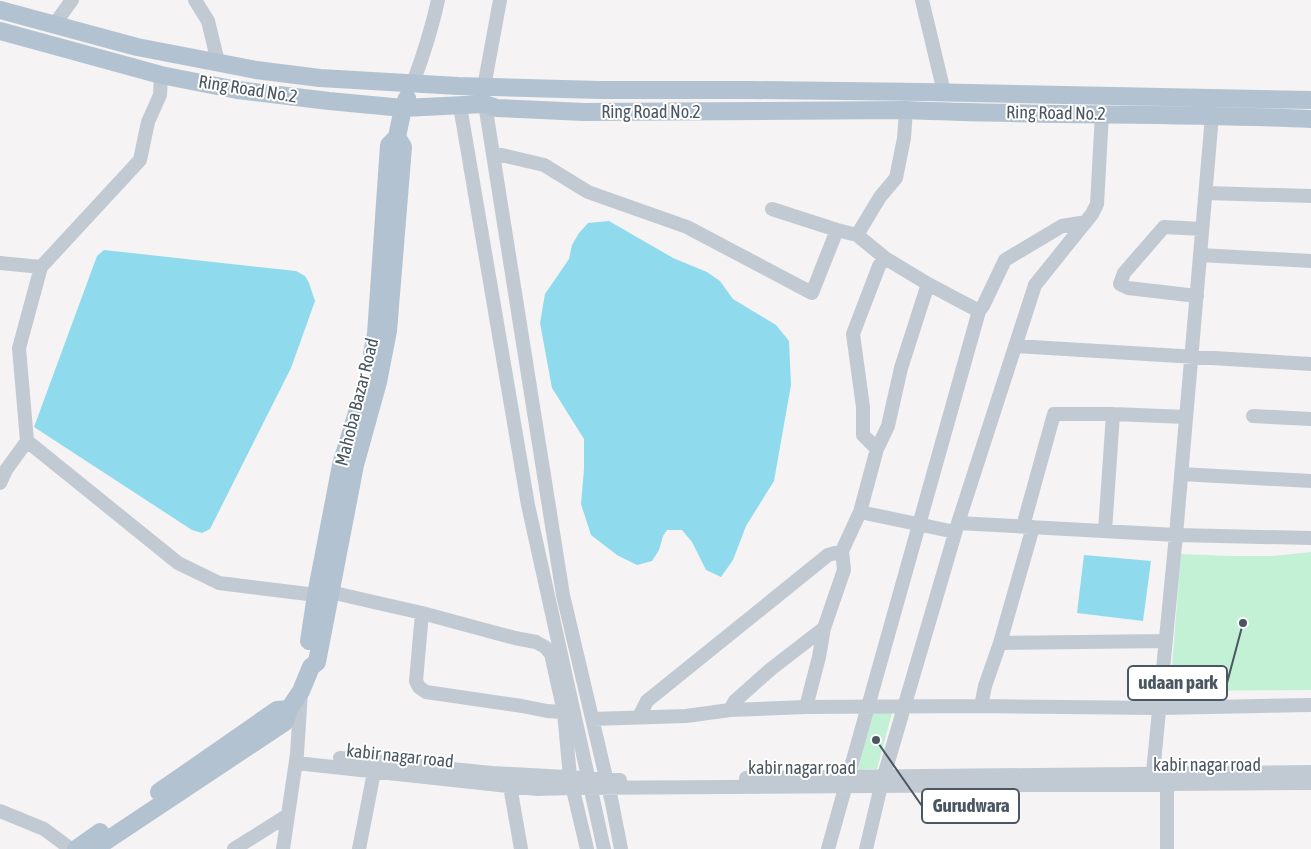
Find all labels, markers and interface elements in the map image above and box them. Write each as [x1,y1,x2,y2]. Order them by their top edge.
street label: Ring Road No.2 [197,70,299,107]
street label: Ring Road No.2 [601,101,701,122]
street label: Ring Road No.2 [1006,101,1106,124]
street label: Mahoba Bazar Road [330,336,383,468]
callout: udaan park [1128,666,1227,700]
text: udaan park [1138,671,1218,693]
street label: kabir nagar road [345,739,455,772]
street label: kabir nagar road [1153,754,1261,775]
street label: kabir nagar road [748,757,856,778]
callout: Gurudwara [922,789,1019,823]
text: Gurudwara [932,794,1010,816]

